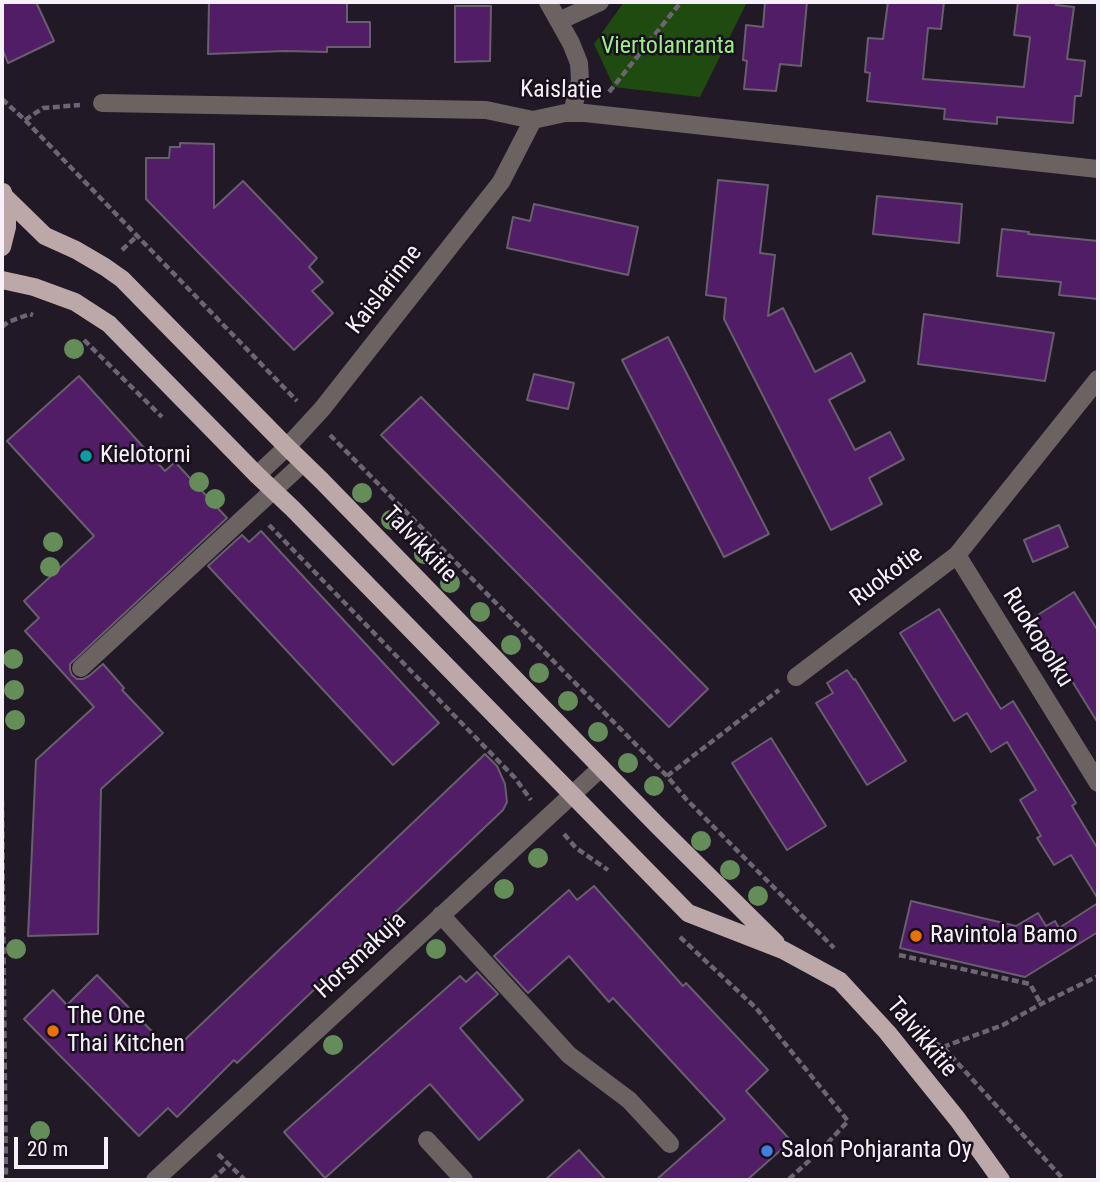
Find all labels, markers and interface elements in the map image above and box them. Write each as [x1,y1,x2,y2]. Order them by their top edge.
park label: Viertolanranta [601,33,735,61]
street label: Kaislatie [520,76,602,106]
street label: Kaislarinne [341,240,429,340]
place label: Kielotorni [100,442,191,470]
marker: Kielotorni [78,448,94,464]
street label: Talvikkitie [376,501,462,589]
street label: Ruokotie [845,540,929,614]
street label: Ruokopolku [995,583,1079,693]
street label: Horsmakuja [309,907,413,1005]
place label: Ravintola Bamo [930,922,1078,950]
marker: Ravintola Bamo [908,928,924,944]
street label: Talvikkitie [879,992,963,1084]
place label: The One Thai Kitchen [67,1003,185,1059]
marker: The One Thai Kitchen [45,1023,61,1039]
scale bar [18,1122,112,1166]
text: 20 m [27,1137,68,1161]
place label: Salon Pohjaranta Oy [781,1137,972,1165]
marker: Salon Pohjaranta Oy [759,1143,775,1159]

